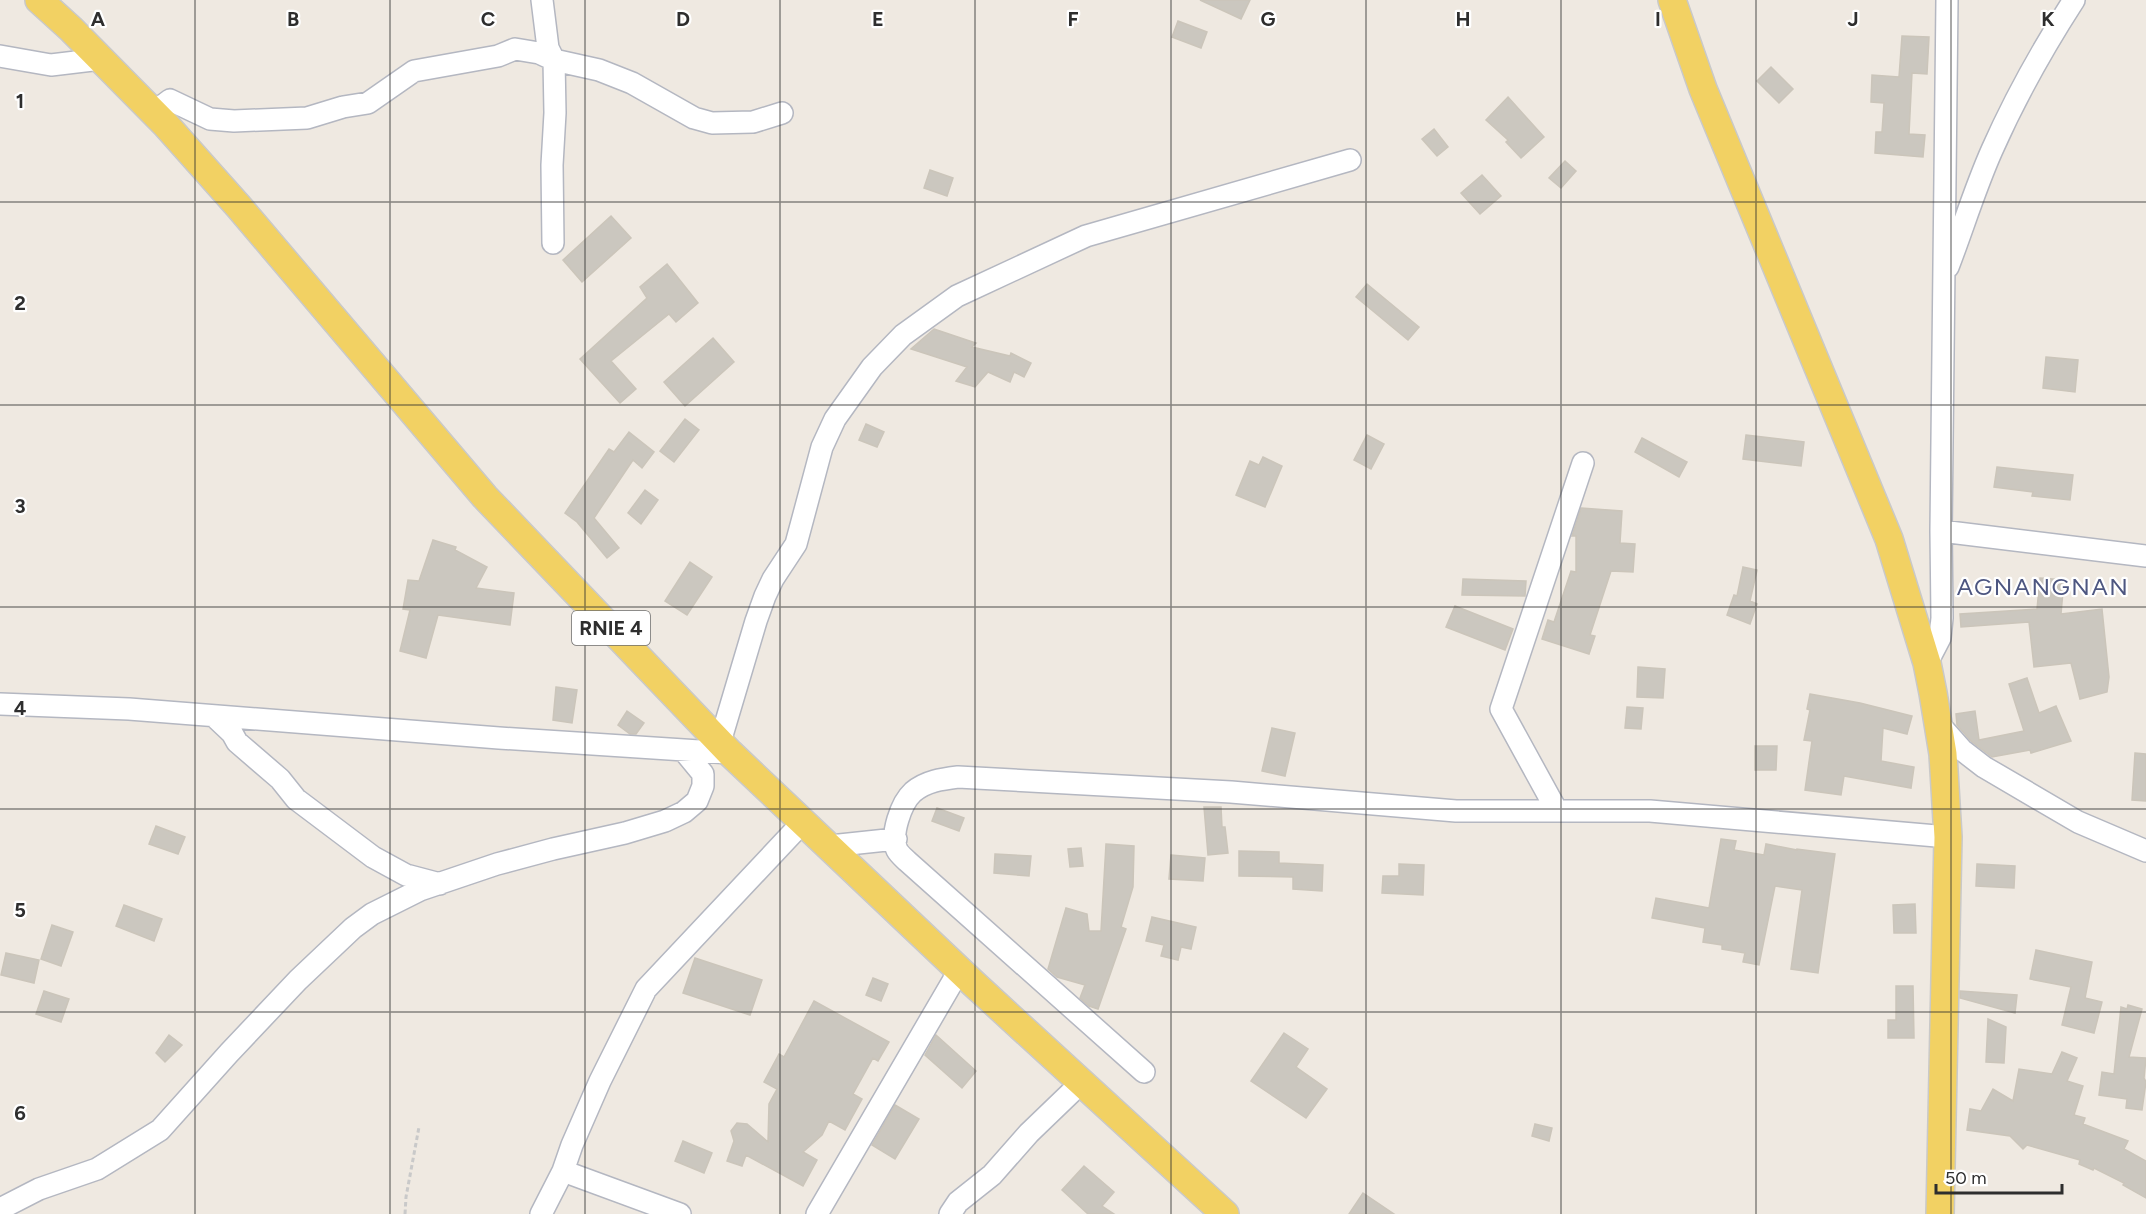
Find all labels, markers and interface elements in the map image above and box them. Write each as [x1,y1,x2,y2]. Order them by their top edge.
text: A [91,7,106,31]
text: B [287,7,299,31]
text: C [481,7,495,31]
text: D [676,7,690,31]
text: E [872,7,884,31]
text: F [1067,7,1079,31]
text: G [1261,7,1276,31]
text: H [1456,7,1471,31]
text: I [1655,7,1661,31]
text: J [1847,7,1859,31]
text: K [2041,7,2055,31]
text: 1 [16,89,24,113]
text: 2 [14,291,26,315]
text: 3 [14,494,26,518]
district label: AGNANGNAN [1957,572,2129,601]
road number: RNIE 4 [572,611,650,645]
text: 4 [14,696,27,720]
text: 5 [14,898,26,922]
text: 6 [14,1101,26,1125]
scale bar [1936,1157,2062,1195]
text: 50 m [1945,1167,1987,1189]

